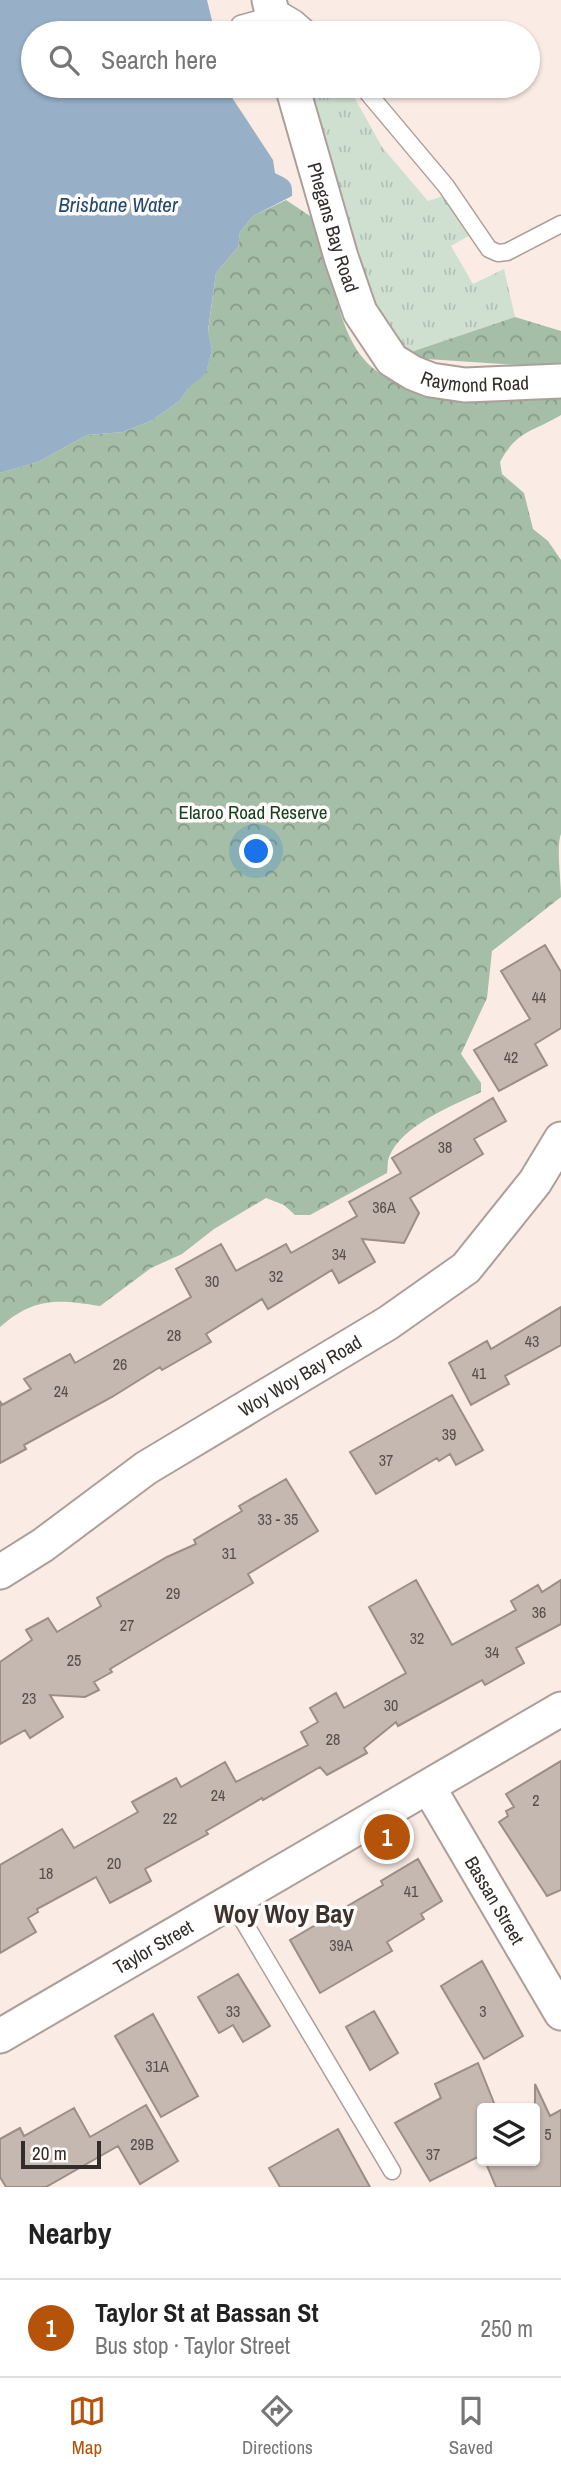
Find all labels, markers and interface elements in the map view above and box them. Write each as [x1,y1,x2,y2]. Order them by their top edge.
search box [21,21,540,98]
icon: search [45,41,83,79]
text: Search here [101,42,217,77]
street label: Phegans Bay Road [301,159,365,296]
water label: Brisbane Water [58,190,179,219]
street label: Raymond Road [417,364,530,398]
park label: Elaroo Road Reserve [179,799,327,825]
your location [239,834,273,868]
house number: 44 [532,986,546,1008]
house number: 42 [504,1046,518,1068]
house number: 38 [438,1136,452,1158]
house number: 36A [372,1196,396,1218]
house number: 34 [332,1243,346,1265]
house number: 32 [269,1265,283,1287]
house number: 30 [205,1270,219,1292]
house number: 28 [167,1324,181,1346]
street label: Woy Woy Bay Road [234,1329,366,1423]
house number: 43 [525,1330,539,1352]
house number: 26 [113,1353,127,1375]
house number: 41 [472,1362,487,1384]
house number: 24 [54,1380,68,1402]
house number: 39 [442,1423,456,1445]
house number: 37 [379,1449,393,1471]
house number: 33 - 35 [258,1508,298,1530]
house number: 31 [222,1542,237,1564]
house number: 29 [166,1582,180,1604]
house number: 36 [532,1601,546,1623]
house number: 27 [120,1614,134,1636]
house number: 32 [410,1627,424,1649]
house number: 34 [485,1641,499,1663]
house number: 25 [67,1649,81,1671]
house number: 23 [22,1687,36,1709]
house number: 30 [384,1694,398,1716]
house number: 28 [326,1728,340,1750]
house number: 24 [211,1784,225,1806]
house number: 2 [532,1789,540,1811]
house number: 22 [163,1807,177,1829]
pin: 1 [364,1811,410,1863]
street label: Bassan Street [459,1851,531,1950]
house number: 20 [107,1852,121,1874]
house number: 18 [39,1862,53,1884]
house number: 41 [404,1880,419,1902]
district label: Woy Woy Bay [214,1896,354,1931]
street label: Taylor Street [108,1913,198,1980]
house number: 39A [329,1934,353,1956]
house number: 33 [226,2000,240,2022]
house number: 3 [479,2000,487,2022]
house number: 31A [145,2055,169,2077]
map controls [477,2103,540,2166]
button: layers [477,2103,540,2166]
house number: 5 [544,2123,552,2145]
house number: 29B [130,2133,154,2155]
scale bar [21,2138,102,2170]
text: 20 m [32,2140,67,2166]
house number: 37 [426,2143,440,2165]
text: Nearby [28,2213,111,2253]
text: Taylor St at Bassan St [95,2295,319,2330]
text: 1 [46,2313,56,2344]
text: 250 m [481,2313,533,2344]
text: Bus stop · Taylor Street [95,2330,290,2361]
tab: Map [68,2392,106,2460]
tab: Directions [242,2392,313,2460]
tab: Saved [449,2392,493,2460]

